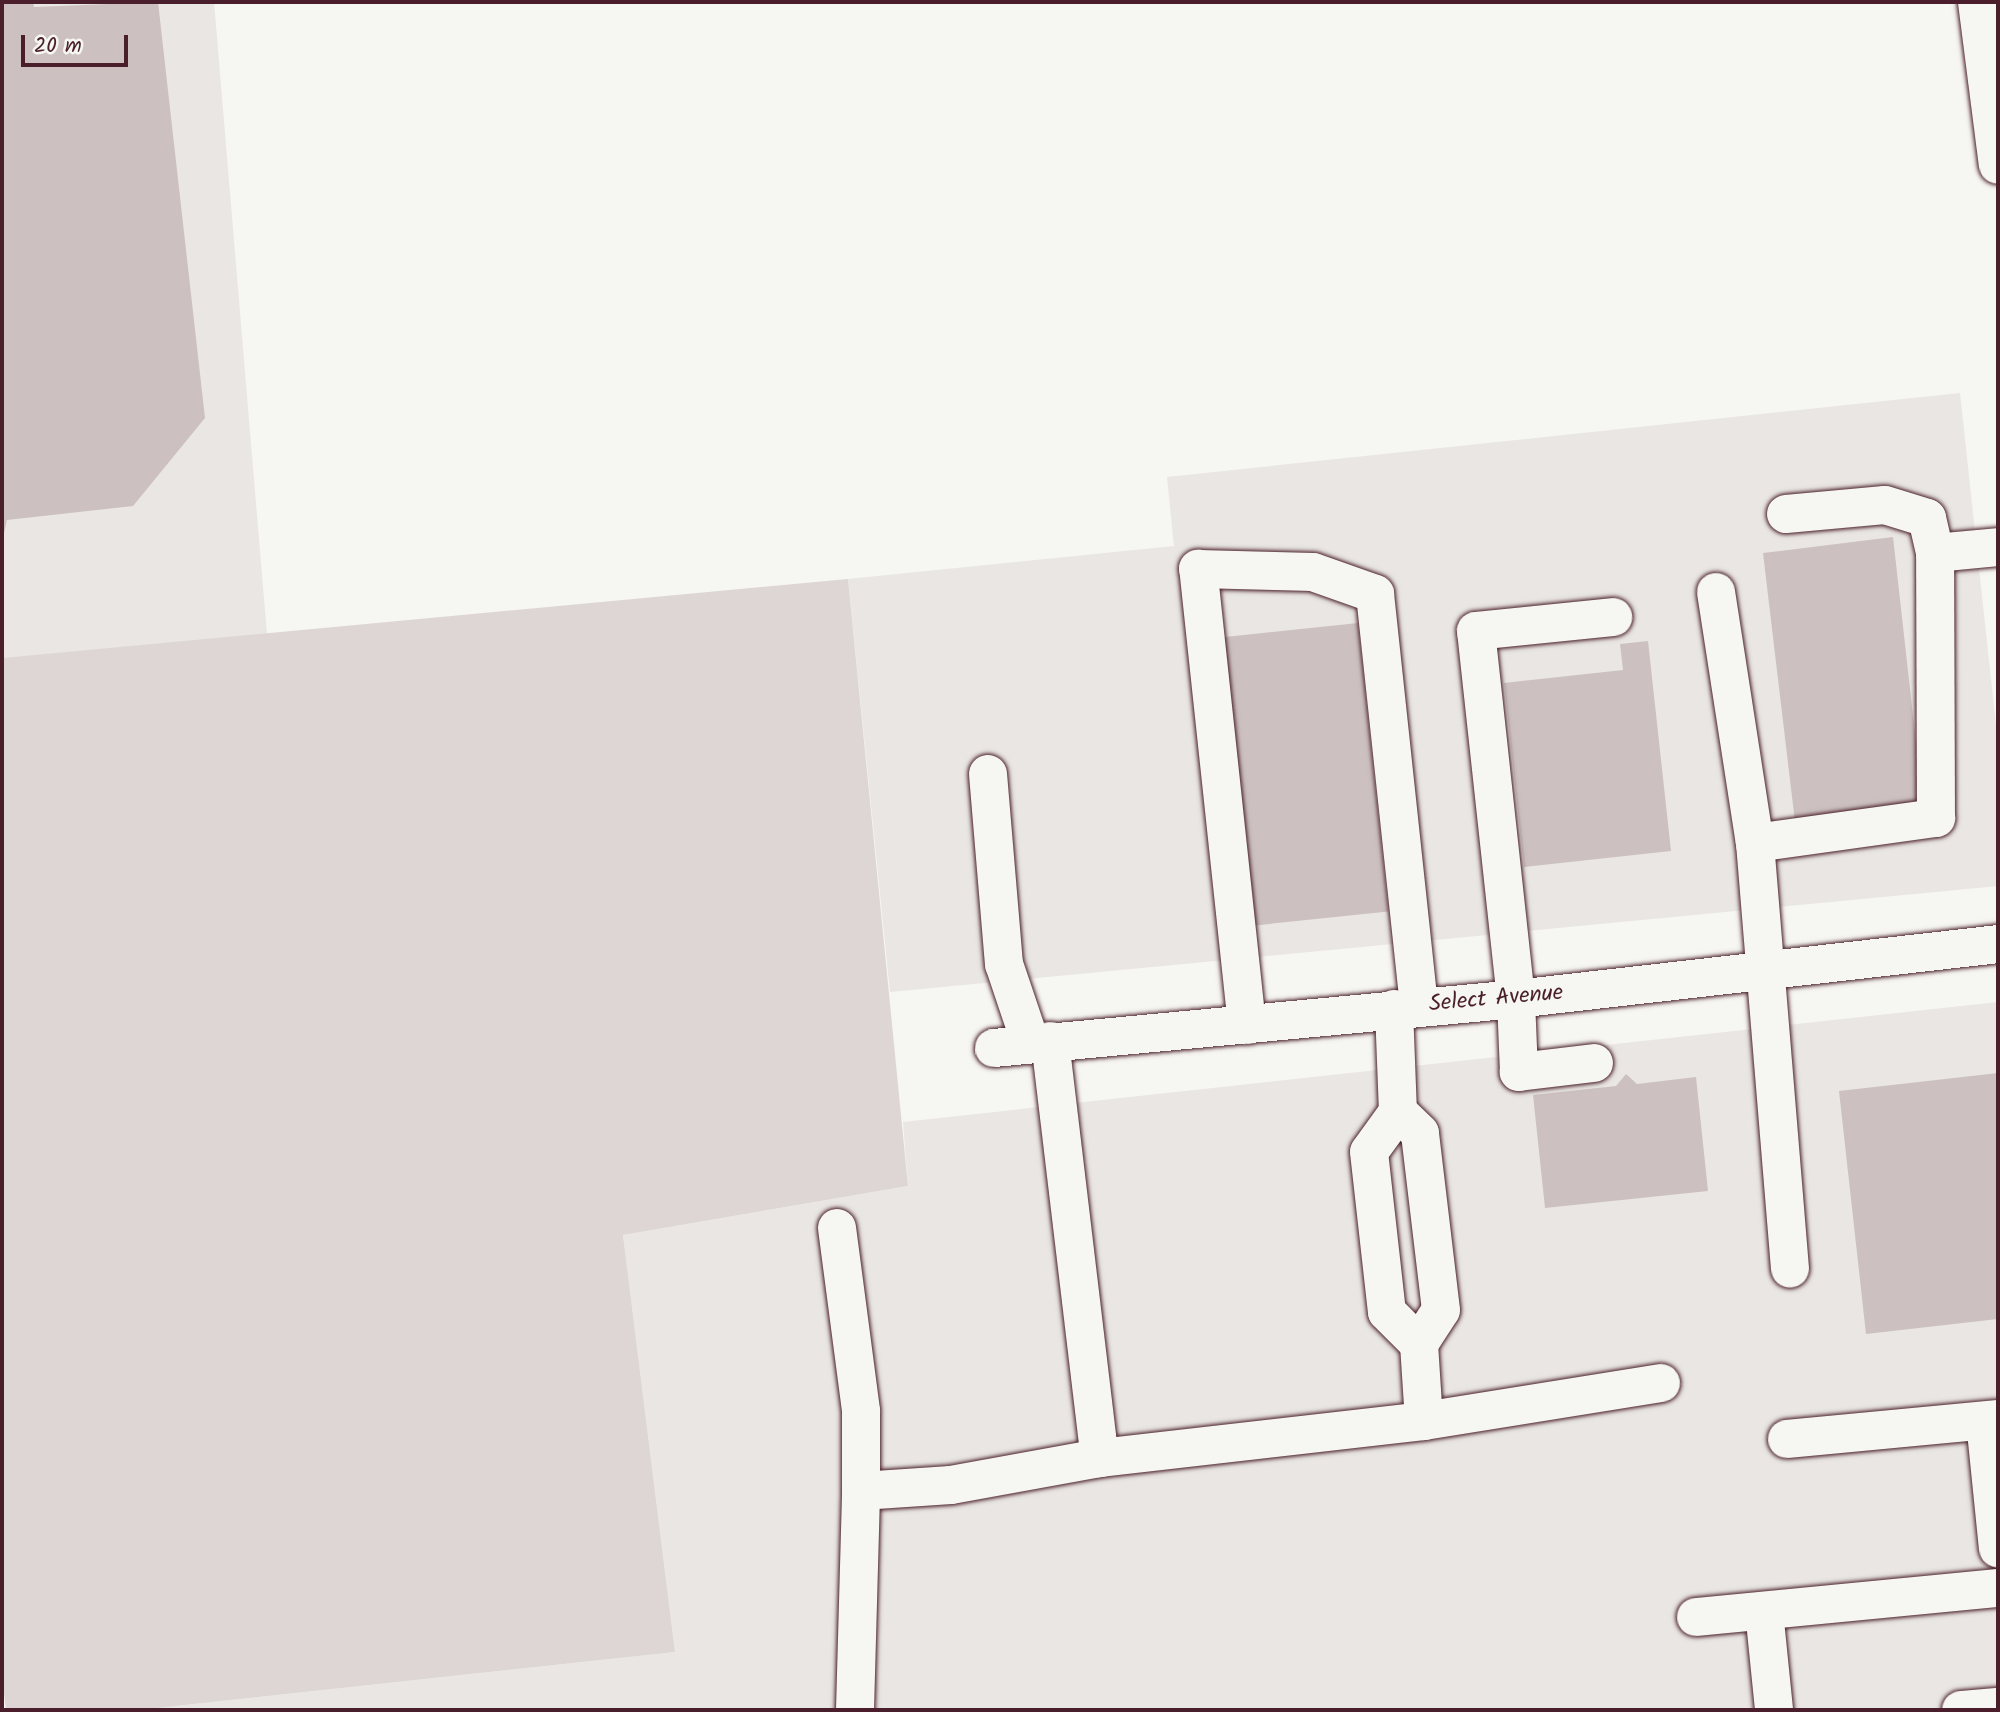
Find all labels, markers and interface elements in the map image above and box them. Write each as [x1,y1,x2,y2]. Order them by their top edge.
scale bar [24,21,131,65]
text: 20 m [34,30,82,63]
street label: Select Avenue [1428,979,1564,1019]

